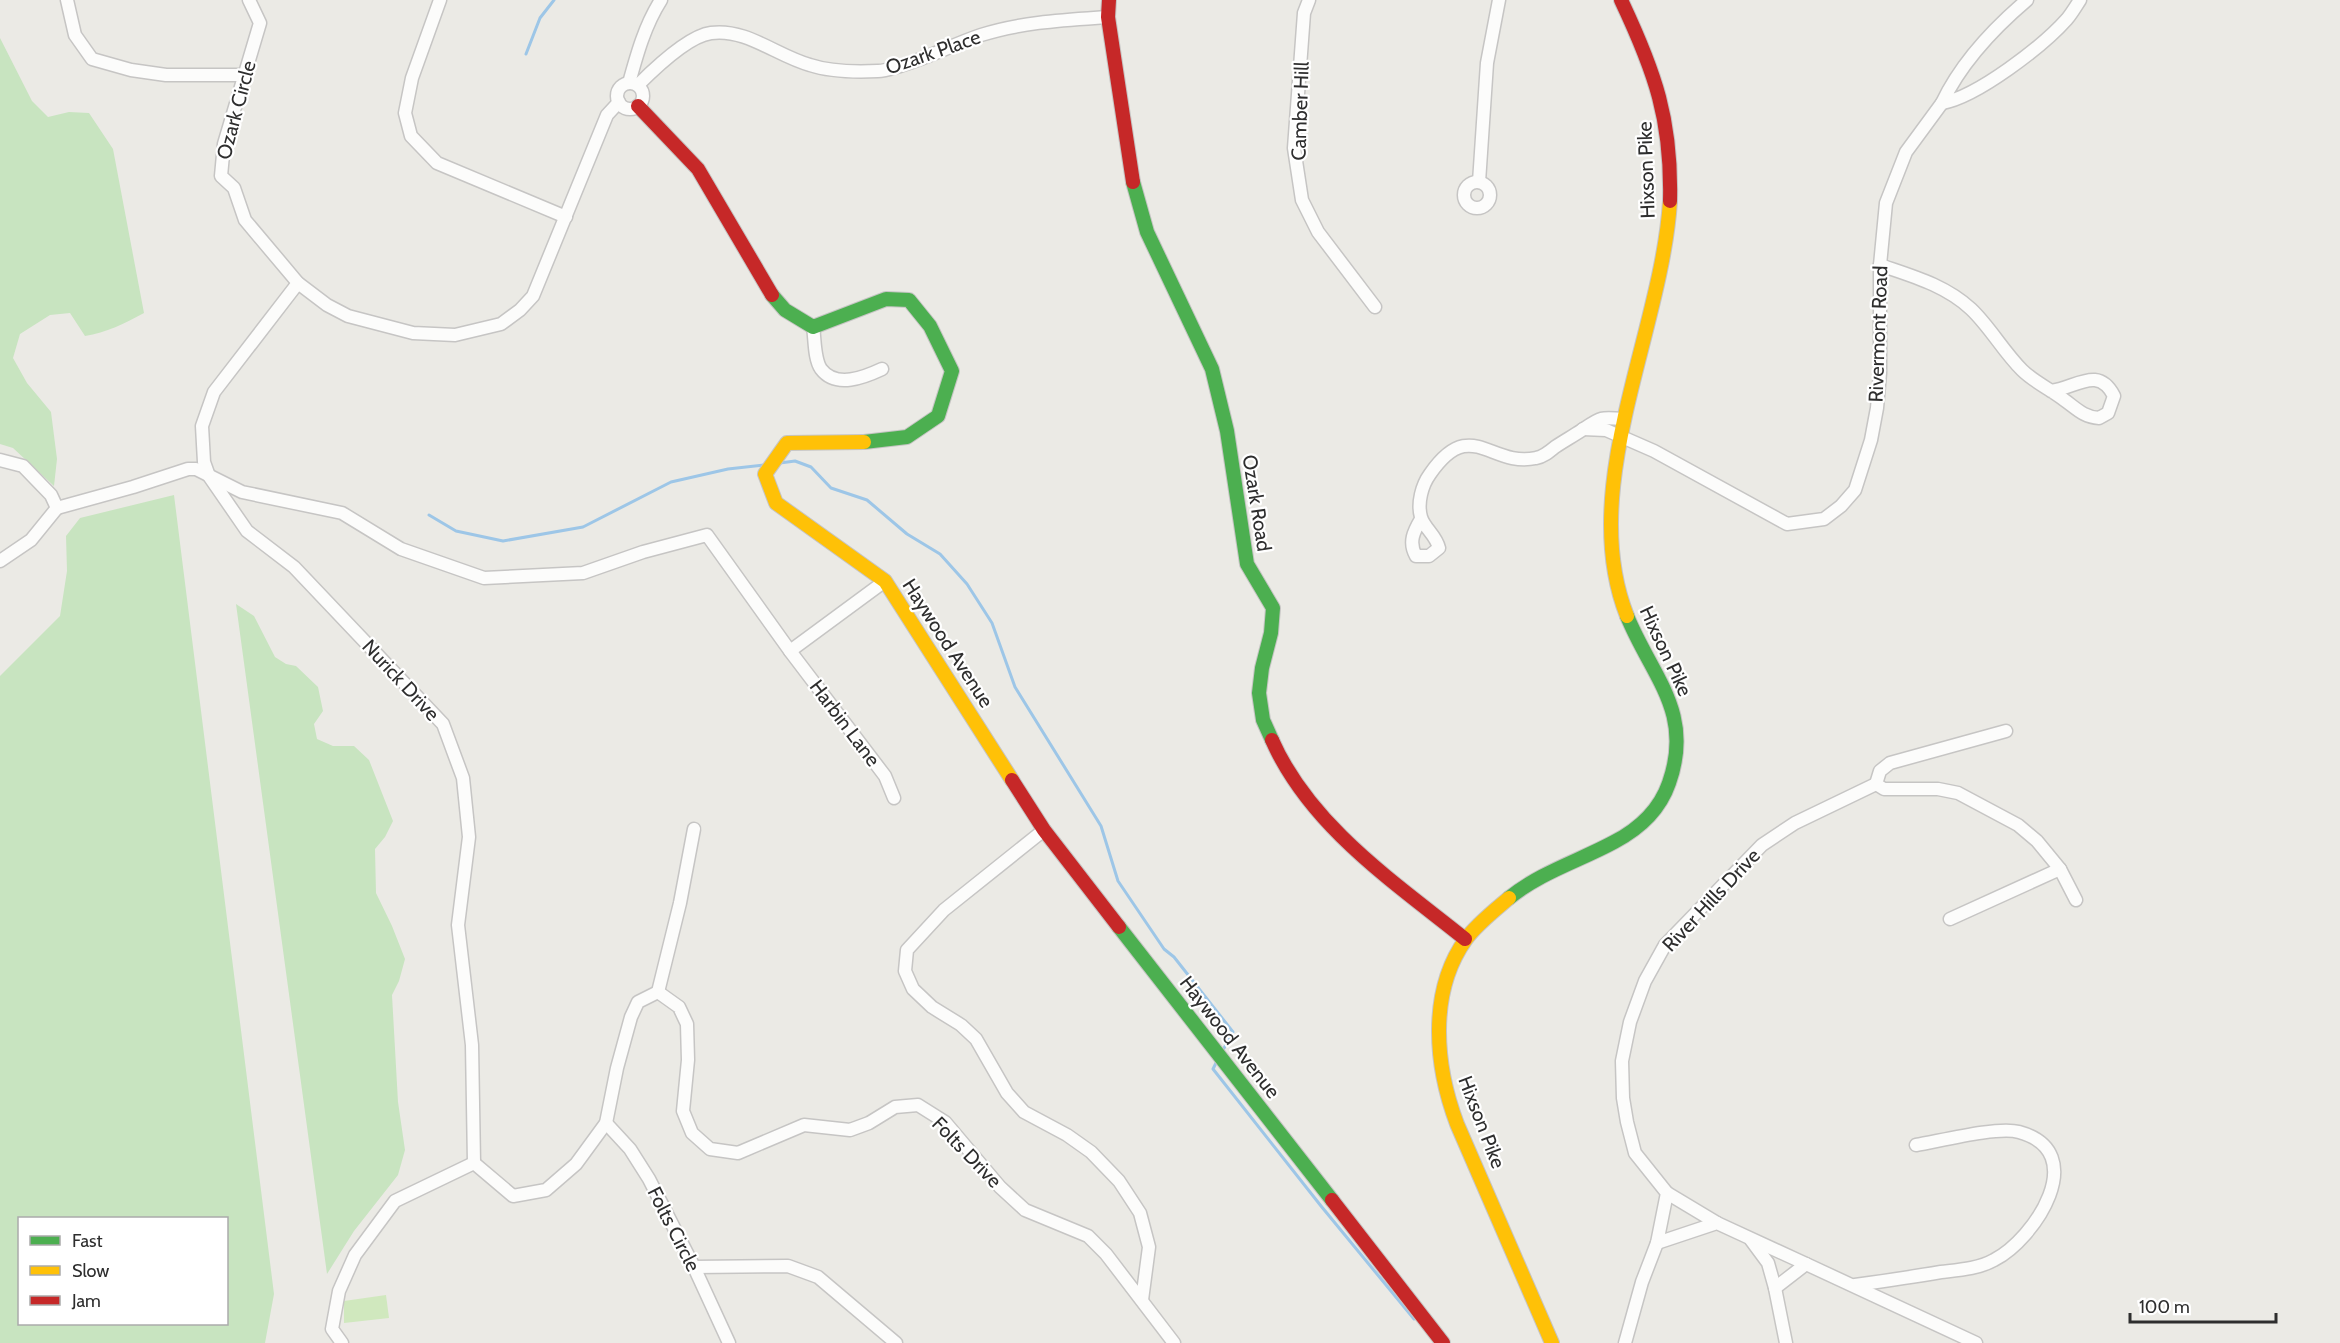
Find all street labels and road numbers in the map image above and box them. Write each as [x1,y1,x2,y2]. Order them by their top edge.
street label: Ozark Place [882,25,984,79]
street label: Ozark Circle [211,58,261,162]
street label: Camber Hill [1286,61,1314,161]
street label: Hixson Pike [1632,121,1660,219]
street label: Rivermont Road [1864,265,1892,403]
street label: Ozark Road [1238,453,1276,553]
street label: Haywood Avenue [897,574,999,712]
street label: Hixson Pike [1635,602,1697,700]
street label: Nurick Drive [357,634,445,726]
street label: Harbin Lane [805,675,885,771]
street label: River Hills Drive [1657,843,1765,957]
street label: Haywood Avenue [1175,971,1285,1103]
street label: Hixson Pike [1453,1072,1511,1172]
street label: Folts Drive [927,1111,1007,1193]
street label: Folts Circle [642,1183,706,1275]

